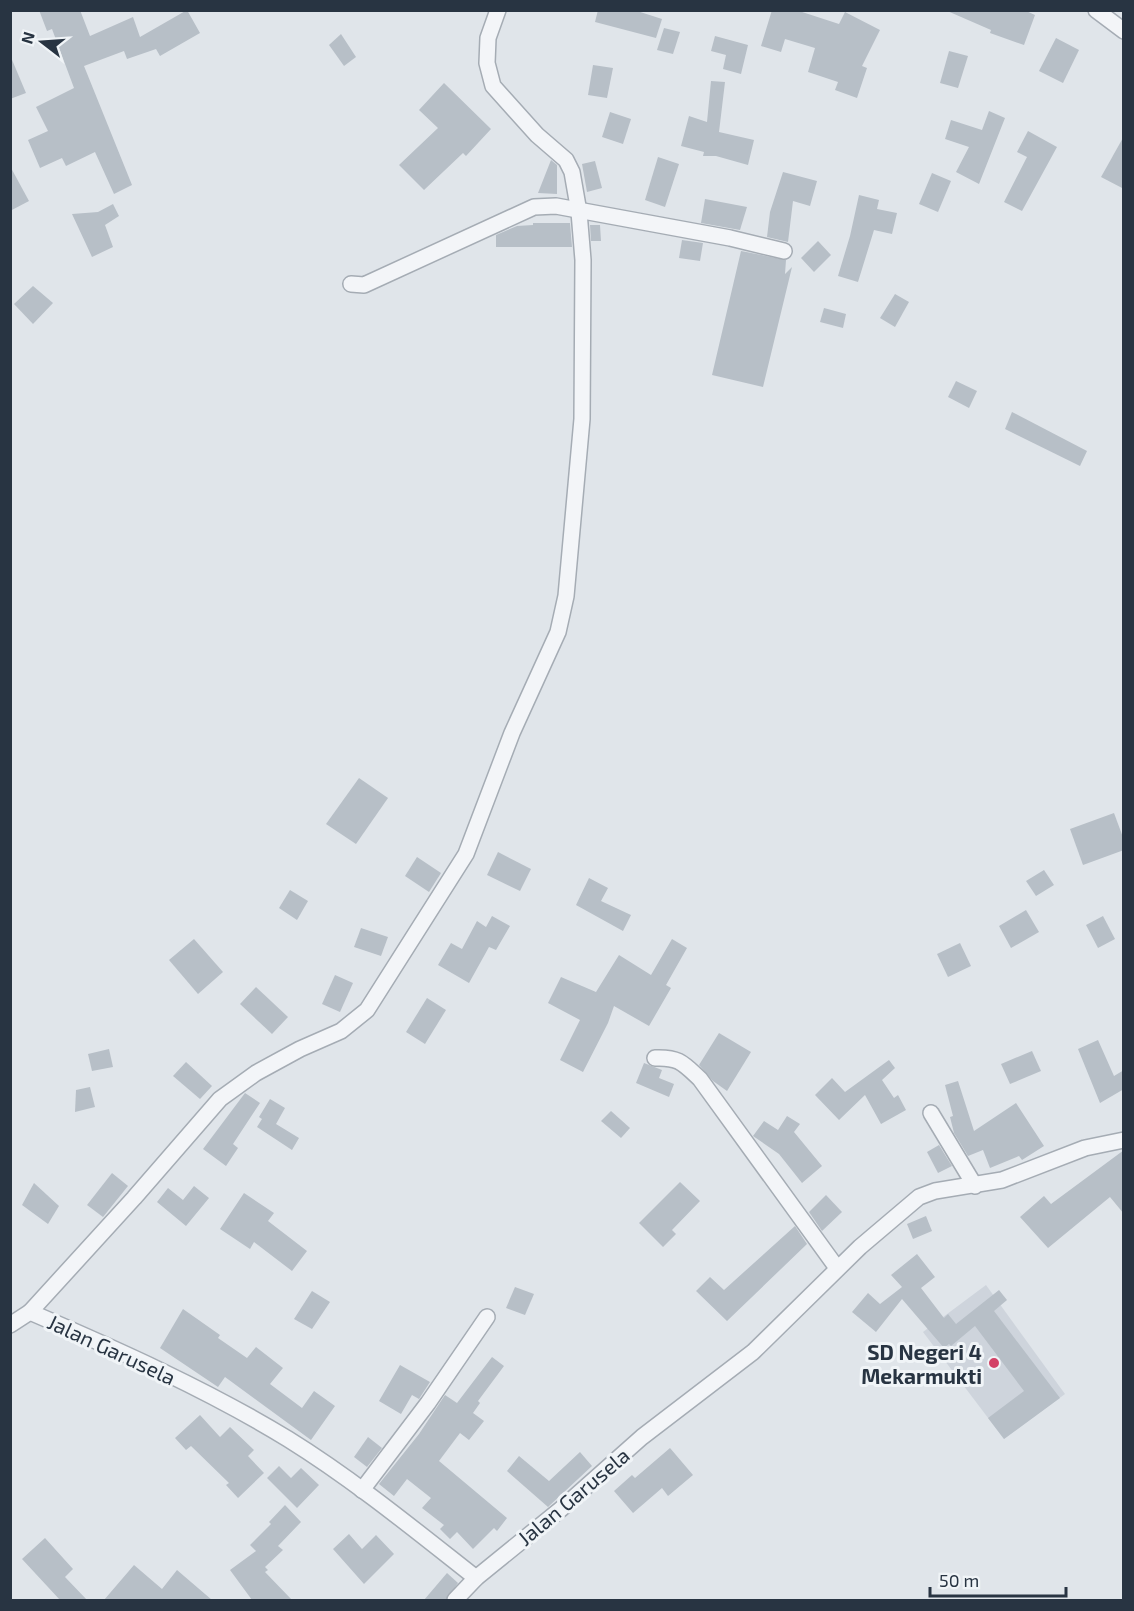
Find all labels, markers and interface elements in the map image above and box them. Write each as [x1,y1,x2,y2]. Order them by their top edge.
north arrow [12,12,72,72]
text: N [16,29,38,46]
street label: Jalan Garusela [44,1308,180,1390]
place label: SD Negeri 4 Mekarmukti [861,1339,982,1388]
marker: SD Negeri 4 Mekarmukti [987,1356,1001,1370]
street label: Jalan Garusela [512,1442,634,1550]
scale bar [930,1560,1066,1598]
text: 50 m [939,1569,979,1591]

